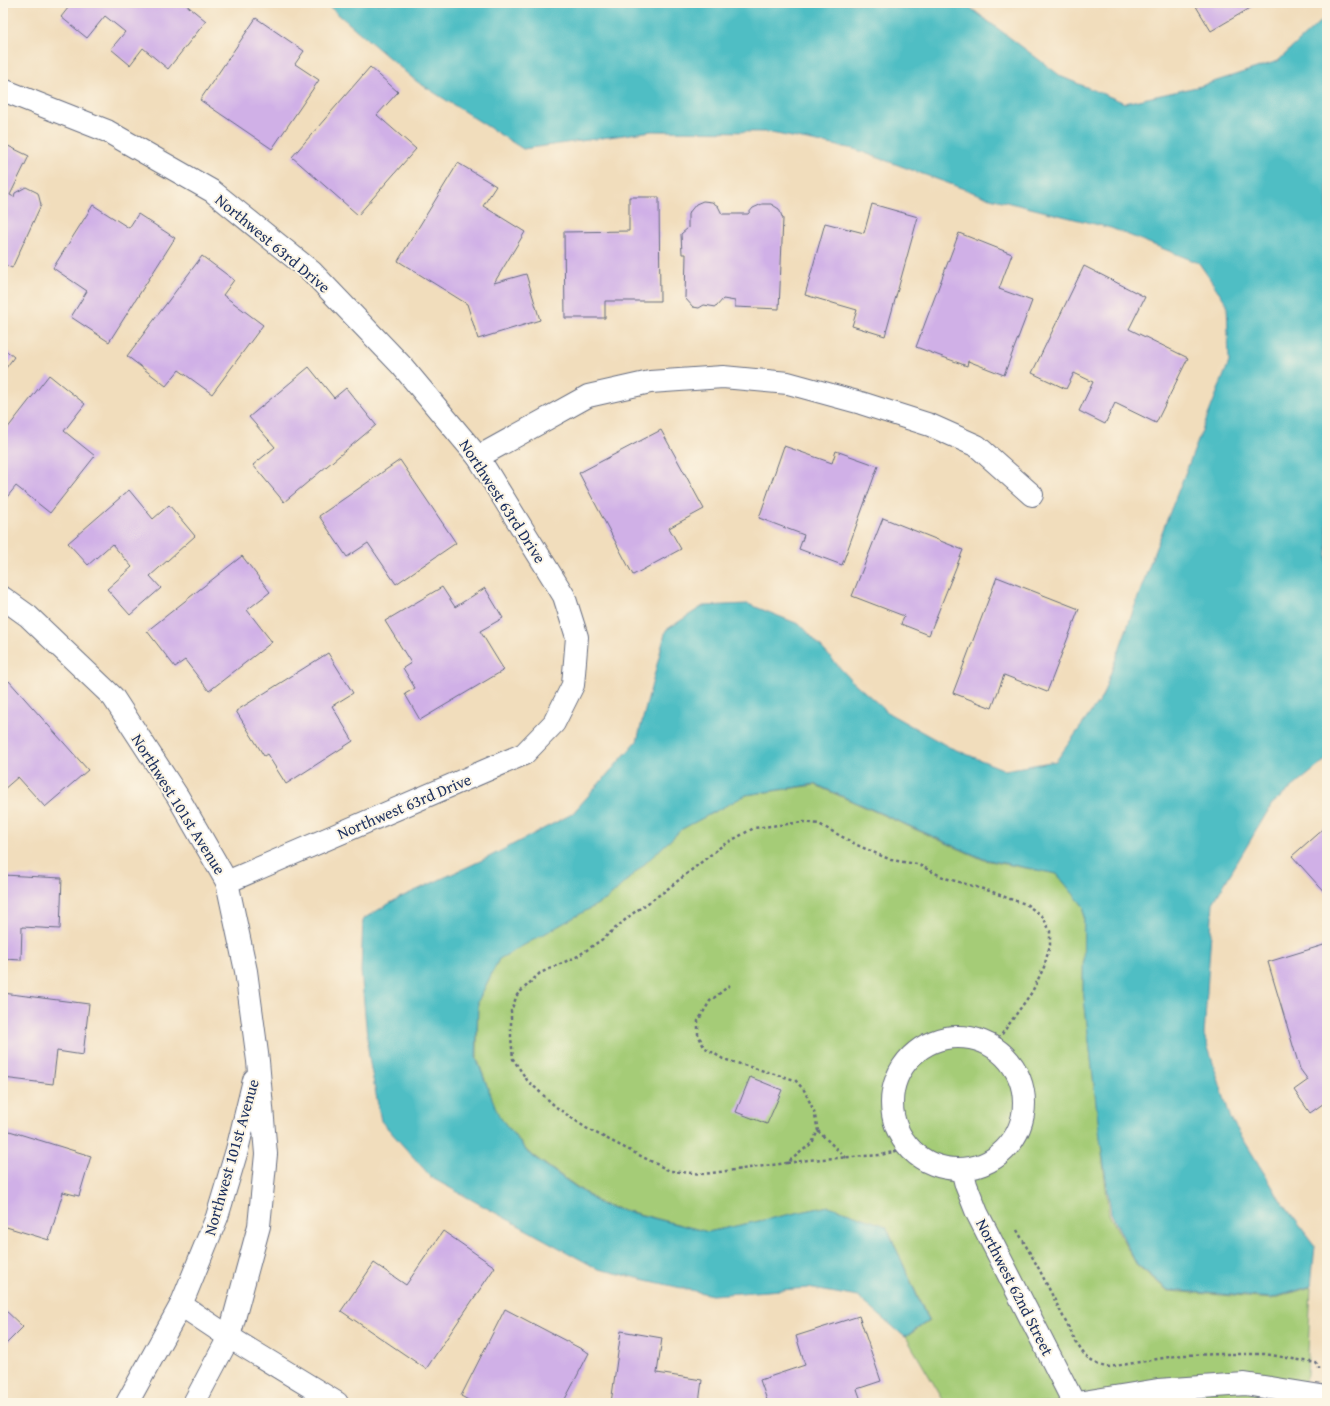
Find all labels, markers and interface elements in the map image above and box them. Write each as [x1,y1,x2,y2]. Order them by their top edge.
street label: Northwest 63rd Drive [210,188,336,298]
street label: Northwest 63rd Drive [454,434,552,568]
street label: Northwest 101st Avenue [126,729,232,879]
street label: Northwest 63rd Drive [333,767,475,845]
street label: Northwest 101st Avenue [197,1076,265,1238]
street label: Northwest 62nd Street [970,1214,1060,1360]

